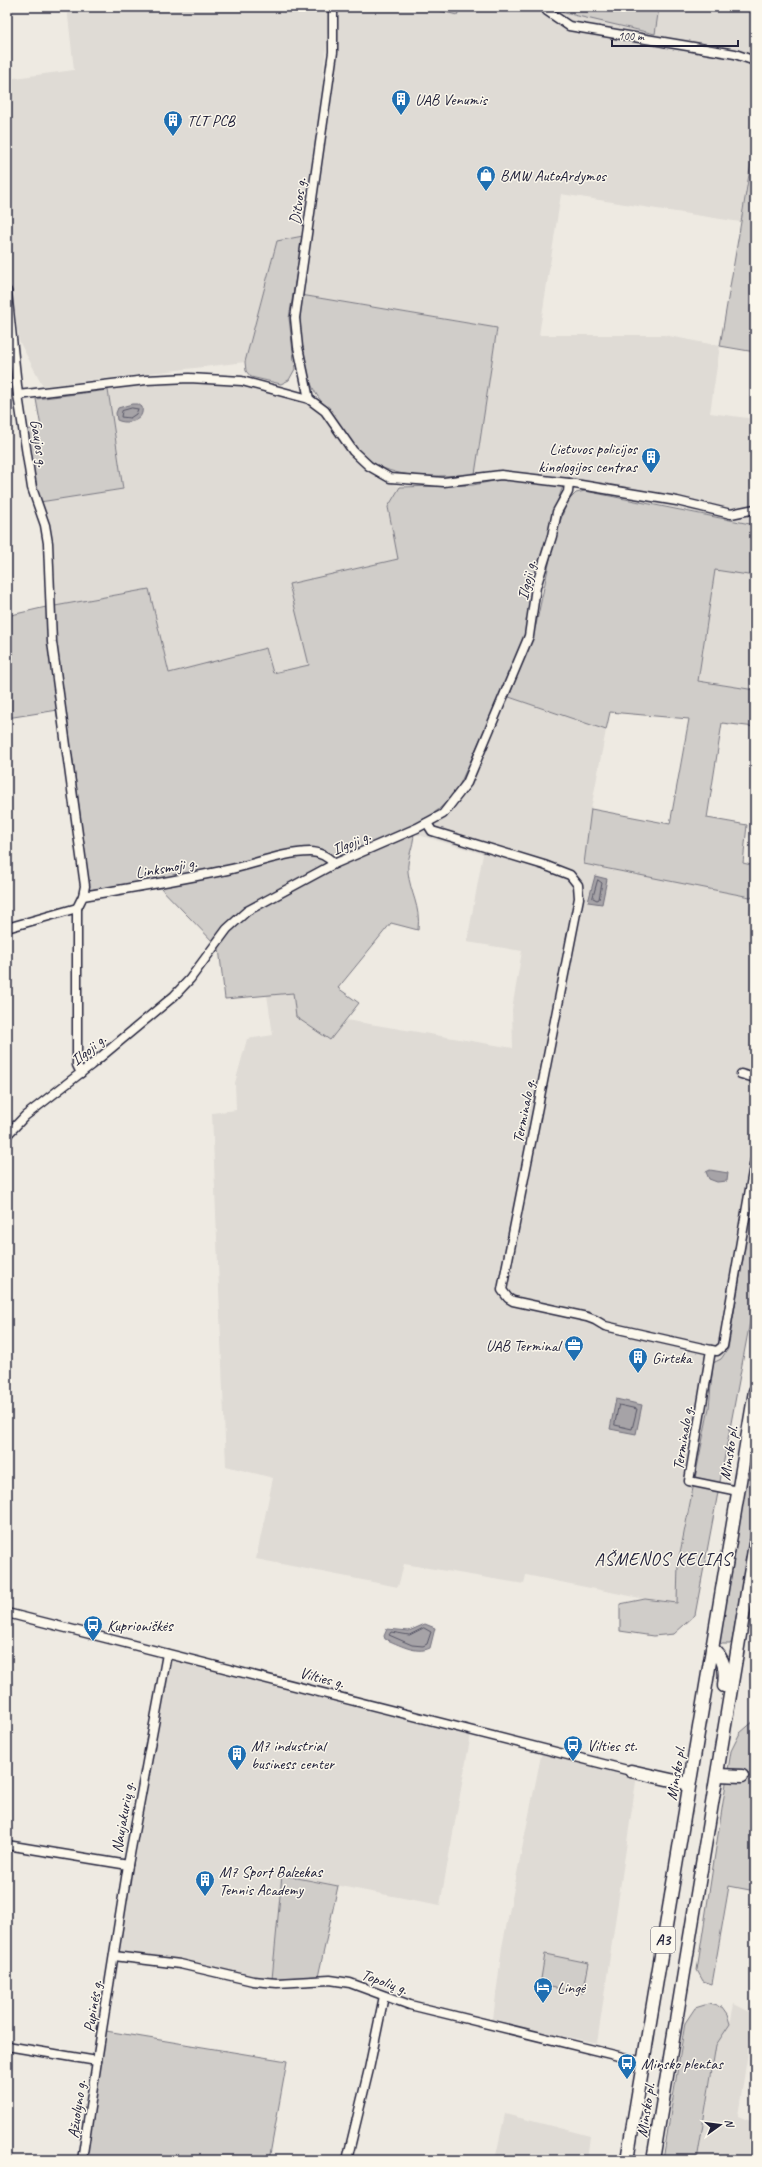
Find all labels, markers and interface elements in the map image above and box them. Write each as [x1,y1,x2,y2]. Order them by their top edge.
scale bar [612,22,738,48]
text: 100 m [618,28,645,44]
building icon: UAB Venumis [390,88,412,116]
place label: UAB Venumis [415,90,488,110]
building icon: TLT PCB [162,109,184,137]
place label: TLT PCB [187,111,237,131]
shop icon: BMW AutoArdymos [475,164,497,192]
place label: BMW AutoArdymos [500,166,607,186]
street label: Ditvos g. [285,176,311,226]
street label: Gaujos g. [25,418,53,469]
place label: Lietuvos policijos kinologijos centras [538,439,639,477]
building icon: Lietuvos policijos kinologijos centras [640,446,662,474]
street label: Ilgoji g. [513,558,541,602]
street label: Ilgoji g. [329,826,374,860]
street label: Linksmoji g. [134,853,199,883]
street label: Ilgoji g. [67,1029,111,1070]
street label: Terminalo g. [508,1077,540,1145]
office icon: UAB Terminal [563,1334,585,1362]
place label: UAB Terminal [486,1336,563,1356]
building icon: Girteka [627,1346,649,1374]
place label: Girteka [652,1348,693,1368]
street label: Terminalo g. [668,1404,698,1472]
street label: Minsko pl. [715,1424,743,1482]
district label: AŠMENOS KELIAS [594,1548,734,1570]
bus stop icon: Kuprioniškės [82,1614,104,1642]
place label: Kuprioniškės [107,1616,174,1636]
street label: Vilties g. [297,1663,347,1693]
bus stop icon: Vilties st. [562,1734,584,1762]
place label: M7 industrial business center [251,1736,335,1774]
place label: Vilties st. [587,1736,638,1756]
building icon: M7 industrial business center [226,1743,248,1771]
street label: Minsko pl. [661,1744,691,1802]
street label: Naujakurių g. [107,1779,139,1854]
place label: M7 Sport Balzekas Tennis Academy [219,1862,323,1900]
building icon: M7 Sport Balzekas Tennis Academy [194,1869,216,1897]
road number: A3 [651,1927,675,1953]
street label: Topolių g. [359,1964,411,2000]
hotel icon: Lingė [532,1976,554,2004]
street label: Pupinės g. [79,1978,107,2034]
place label: Lingė [557,1978,587,1998]
bus stop icon: Minsko plentas [616,2052,638,2080]
place label: Minsko plentas [641,2054,724,2074]
street label: Ąžuolyno g. [63,2078,91,2139]
street label: Minsko pl. [632,2081,660,2139]
north arrow [700,2105,740,2145]
text: N [722,2118,738,2130]

